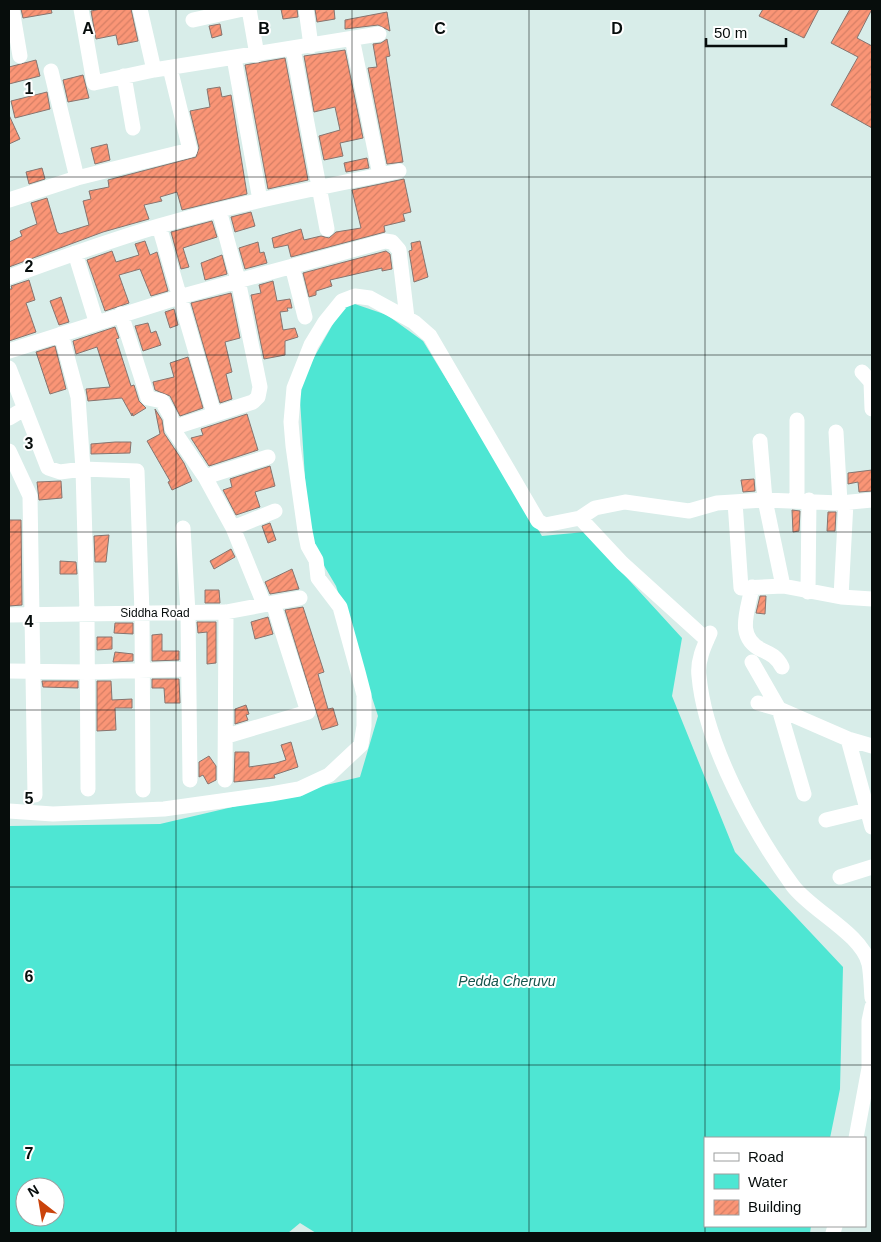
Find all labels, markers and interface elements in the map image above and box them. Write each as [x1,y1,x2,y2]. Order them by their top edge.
scale bar [706,15,786,47]
text: A [82,20,94,37]
text: B [258,20,270,37]
text: C [434,20,446,37]
text: D [611,20,623,37]
text: 50 m [714,24,747,41]
text: 1 [25,80,34,97]
text: 2 [25,258,34,275]
text: 3 [25,435,34,452]
street label: Siddha Road [120,606,190,620]
text: 4 [25,613,34,630]
text: 5 [25,790,34,807]
text: 6 [25,968,34,985]
water label: Pedda Cheruvu [458,973,556,989]
legend [704,1137,866,1227]
text: 7 [25,1145,34,1162]
text: Road [748,1148,784,1165]
text: Water [748,1173,787,1190]
north arrow [15,1177,65,1227]
text: N [25,1181,42,1200]
text: Building [748,1198,801,1215]

